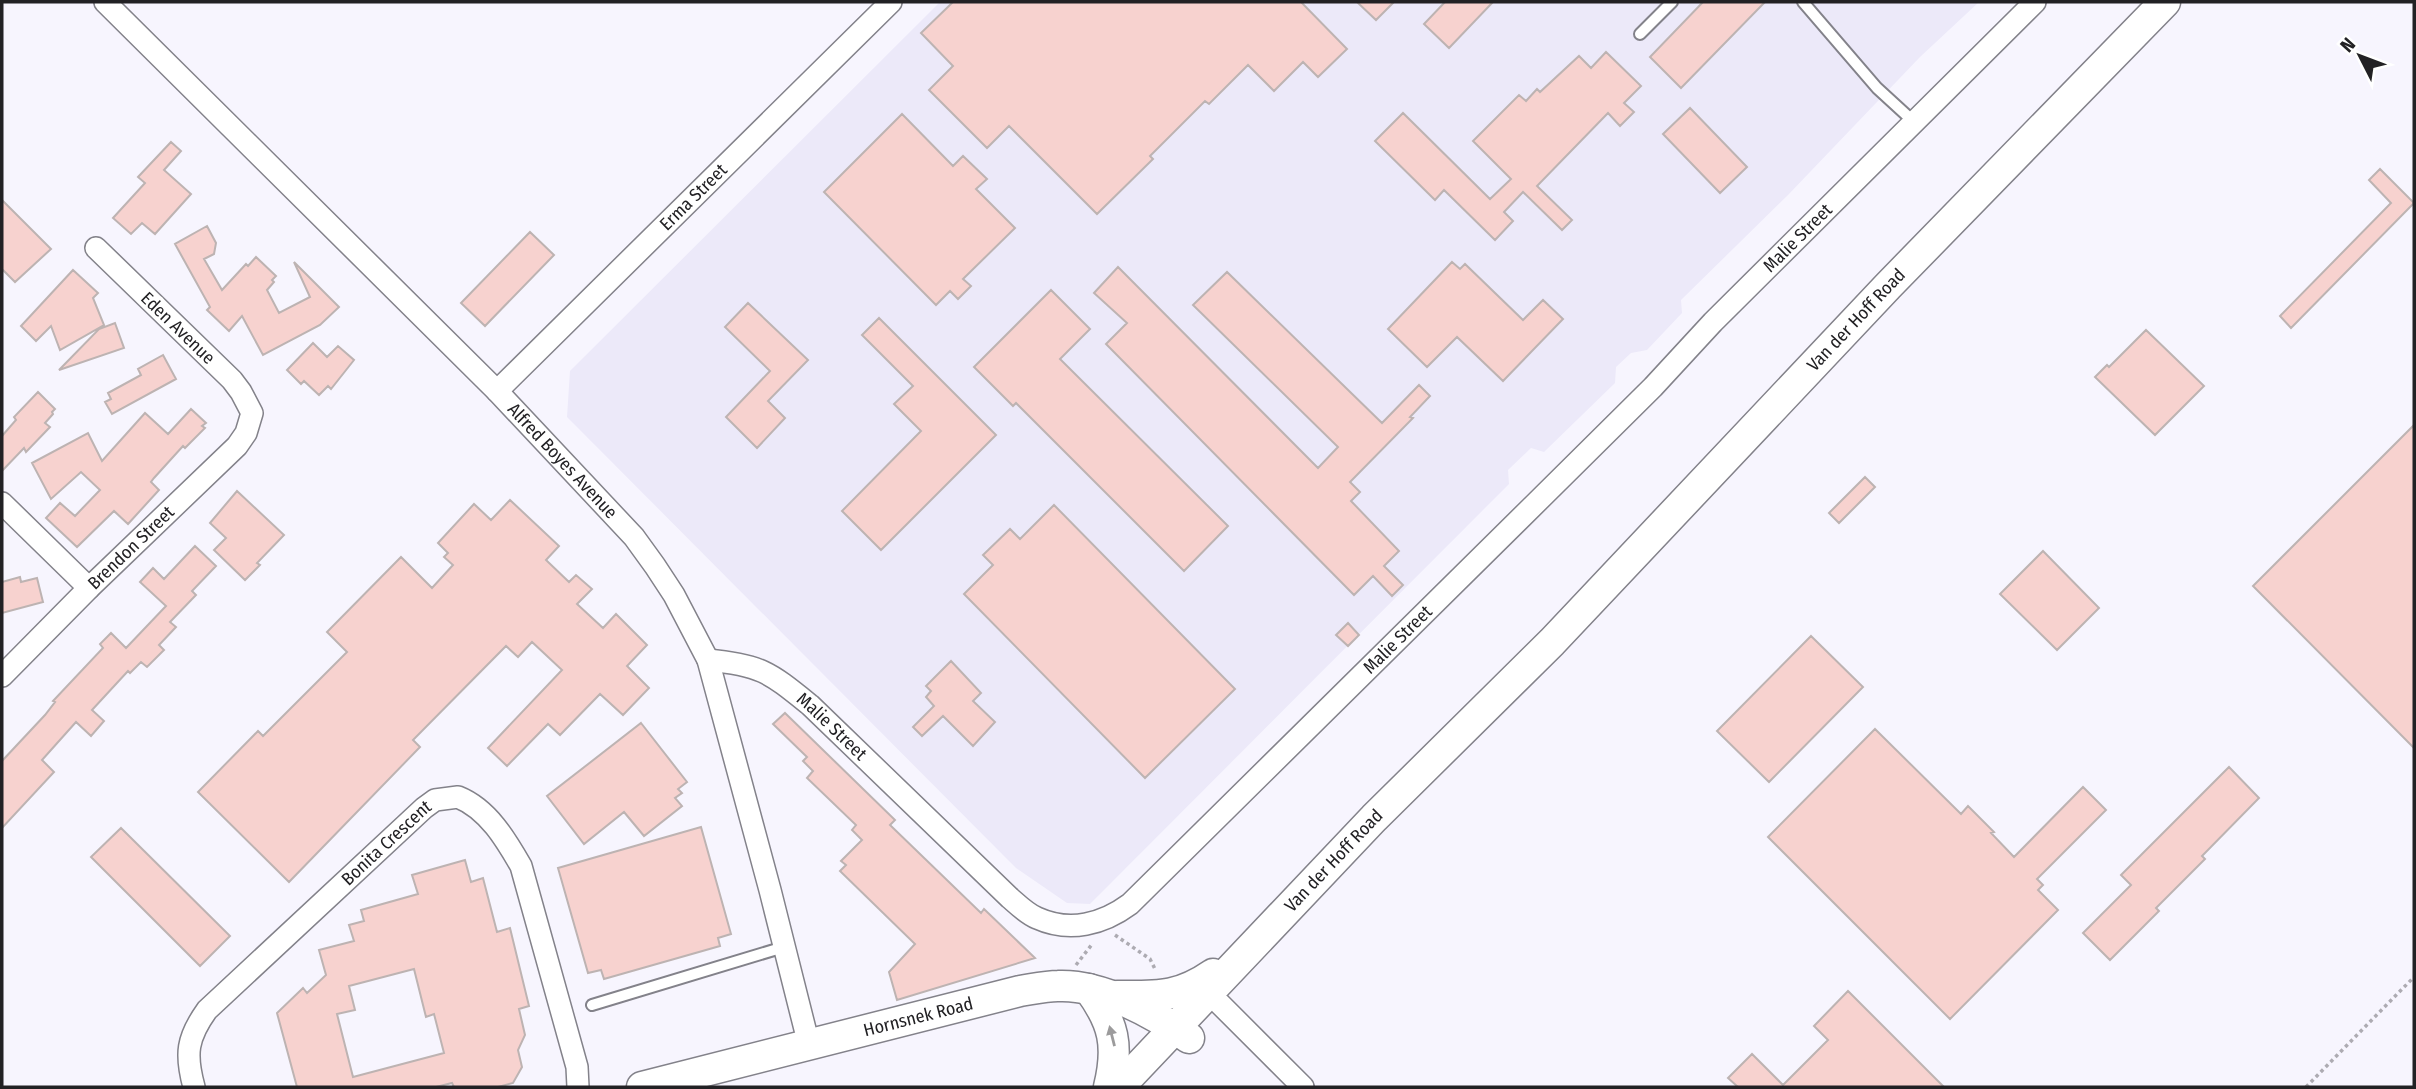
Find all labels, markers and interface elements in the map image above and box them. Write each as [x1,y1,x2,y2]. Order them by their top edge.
north arrow [2325,21,2395,91]
text: N [2335,33,2360,57]
street label: Erma Street [655,159,732,235]
street label: Malie Street [1759,199,1837,277]
street label: Van der Hoff Road [1802,264,1910,376]
street label: Eden Avenue [136,287,220,369]
street label: Alfred Boyes Avenue [503,398,622,523]
street label: Brendon Street [83,501,179,594]
street label: Malie Street [1359,601,1437,678]
street label: Malie Street [792,688,872,765]
street label: Bonita Crescent [337,795,436,890]
street label: Van der Hoff Road [1280,805,1387,916]
street label: Hornsnek Road [861,992,975,1041]
one-way arrow [1106,1025,1117,1047]

